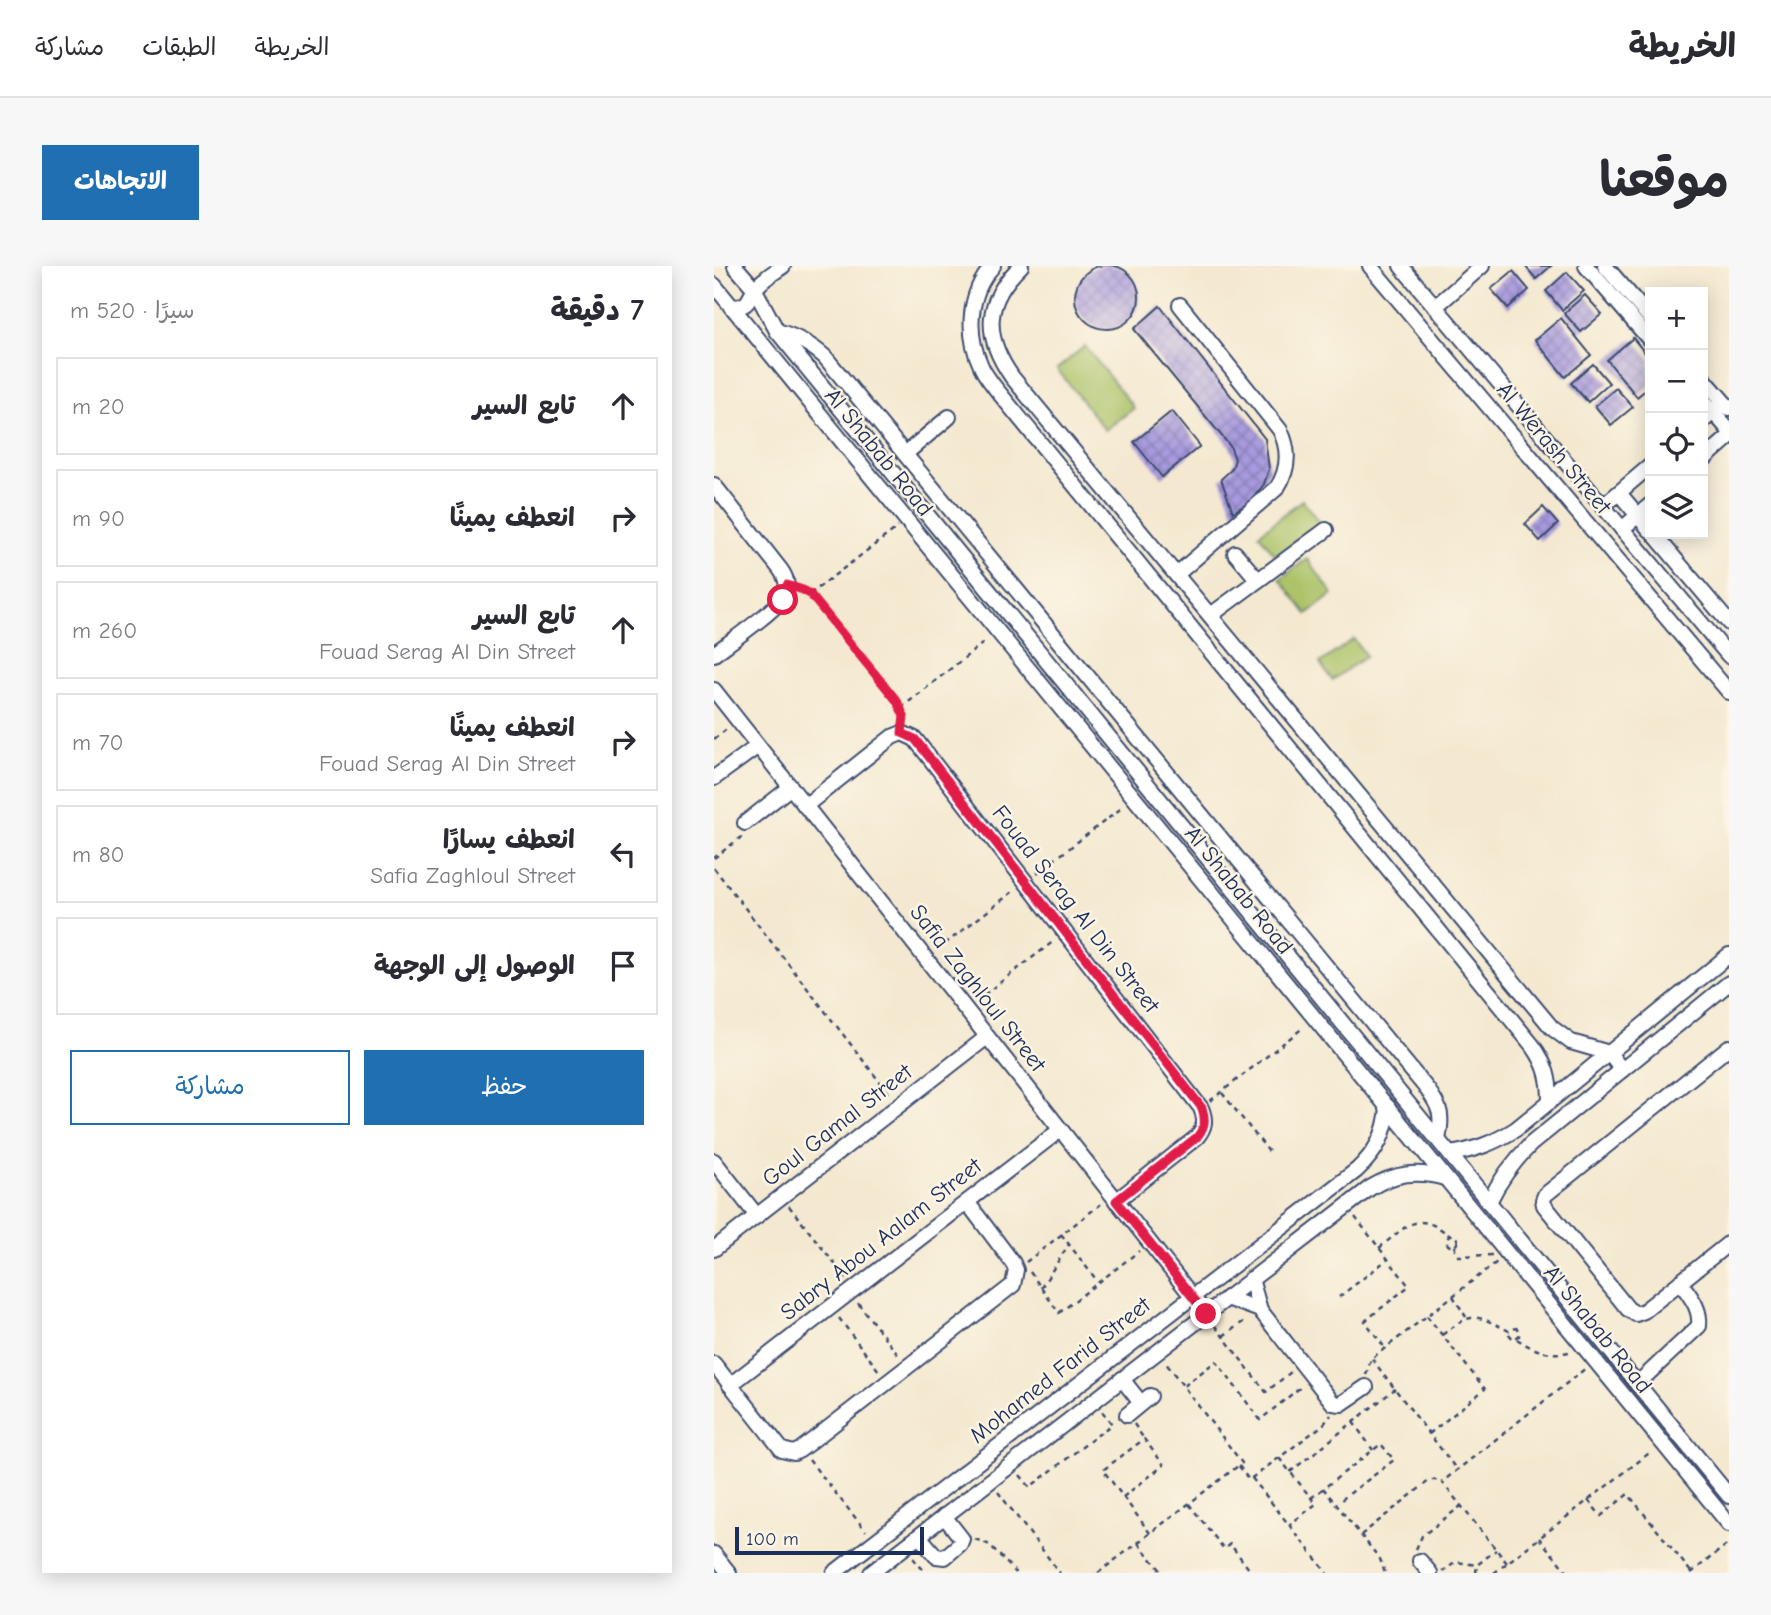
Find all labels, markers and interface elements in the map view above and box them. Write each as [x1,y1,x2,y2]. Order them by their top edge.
text: الخريطة [1629,27,1736,65]
text: مشاركة [35,33,104,61]
text: الطبقات [142,33,217,61]
text: الخريطة [255,33,329,61]
button: الاتجاهات [42,145,199,220]
text: موقعنا [1599,152,1729,208]
map controls [1645,287,1708,539]
button: + [1645,287,1708,350]
text: 7 دقيقة [551,293,644,328]
text: سيرًا · 520 m [70,297,195,324]
button: − [1645,350,1708,413]
street label: Al Werash Street [1491,377,1618,520]
street label: Al Shabab Road [819,383,939,521]
icon: ahead [604,387,642,425]
text: تابع السير [473,391,575,421]
text: 20 m [72,393,125,420]
button: locate [1645,413,1708,476]
button: layers [1645,476,1708,539]
icon: right [604,499,642,537]
text: انعطف يمينًا [450,503,575,533]
text: 90 m [72,505,125,532]
route start [767,584,798,615]
text: تابع السير [473,601,575,631]
icon: ahead [604,611,642,649]
text: 260 m [72,617,137,644]
text: Fouad Serag Al Din Street [319,638,575,665]
text: انعطف يمينًا [450,713,575,743]
icon: right [604,723,642,761]
text: 70 m [72,729,124,756]
text: Fouad Serag Al Din Street [319,750,575,777]
street label: Fouad Serag Al Din Street [987,800,1166,1019]
street label: Al Shabab Road [1179,821,1299,959]
text: انعطف يسارًا [443,825,575,855]
icon: left [604,835,642,873]
text: 80 m [72,841,125,868]
text: Safia Zaghloul Street [370,862,575,889]
street label: Safia Zaghloul Street [904,899,1053,1078]
icon: arrive [604,947,642,985]
text: الوصول إلى الوجهة [374,951,575,981]
button: مشاركة [70,1050,350,1125]
button: حفظ [364,1050,644,1125]
street label: Goul Gamal Street [757,1057,918,1192]
street label: Sabry Abou Aalam Street [775,1151,988,1326]
street label: Al Shabab Road [1538,1260,1658,1398]
street label: Mohamed Farid Street [964,1290,1157,1449]
route end [1190,1298,1221,1329]
scale bar [735,1524,924,1556]
text: 100 m [746,1528,799,1550]

